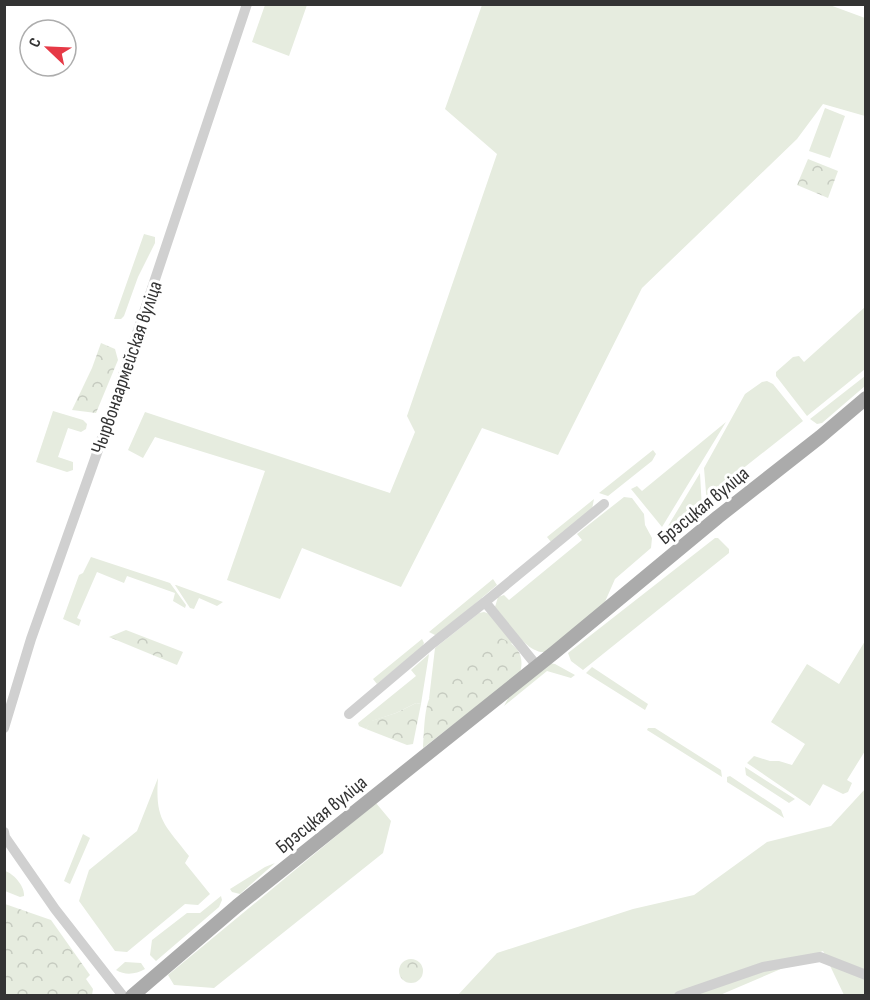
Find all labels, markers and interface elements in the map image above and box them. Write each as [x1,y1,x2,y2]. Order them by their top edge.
north arrow [18,18,78,78]
text: С [25,35,46,50]
street label: Чырвонаармейская вуліца [86,278,168,457]
street label: Брэсцкая вуліца [653,462,754,550]
street label: Брэсцкая вуліца [271,771,372,859]

